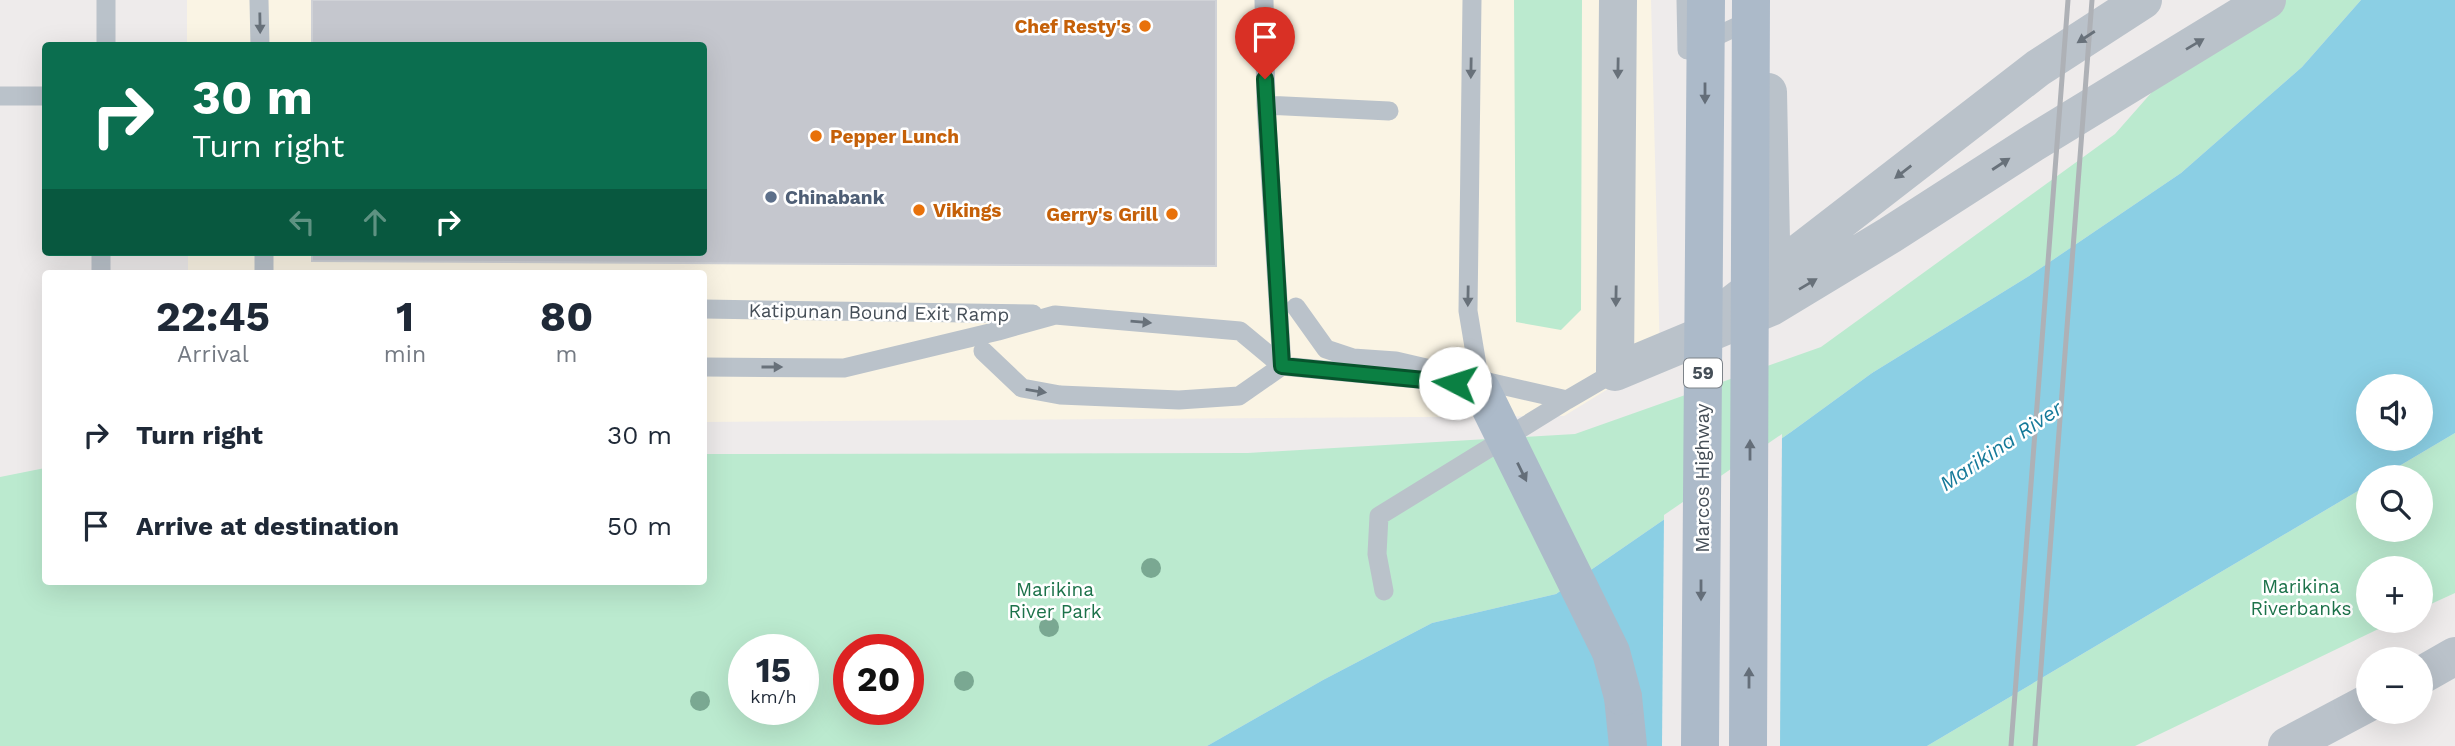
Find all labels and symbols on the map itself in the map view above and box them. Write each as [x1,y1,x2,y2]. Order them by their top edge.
pin [1235,7,1295,79]
one-way arrow [254,12,265,34]
place label: Chef Resty's [1014,15,1131,38]
marker: Chef Resty's [1137,18,1153,34]
one-way arrow [2076,31,2095,44]
one-way arrow [2185,38,2204,51]
one-way arrow [1465,57,1477,79]
one-way arrow [1612,57,1624,79]
one-way arrow [1699,82,1711,104]
place label: Pepper Lunch [830,125,959,148]
marker: Pepper Lunch [808,128,824,144]
one-way arrow [1991,157,2011,170]
one-way arrow [1894,165,1912,180]
place label: Chinabank [785,186,885,209]
marker: Chinabank [763,189,779,205]
place label: Vikings [933,199,1001,222]
marker: Vikings [911,202,927,218]
place label: Gerry's Grill [1046,203,1159,226]
marker: Gerry's Grill [1164,206,1180,222]
one-way arrow [1799,278,1818,291]
one-way arrow [1462,285,1474,307]
one-way arrow [1610,285,1622,307]
street label: Katipunan Bound Exit Ramp [748,299,1010,326]
one-way arrow [1130,317,1152,328]
position arrow [1418,346,1492,420]
road number: 59 [1684,358,1722,388]
one-way arrow [761,361,783,373]
one-way arrow [1025,386,1047,397]
water label: Marikina River [1935,395,2068,496]
street label: Marcos Highway [1691,403,1714,553]
one-way arrow [1744,439,1756,461]
one-way arrow [1516,462,1527,482]
park label: Marikina Riverbanks [2250,575,2352,620]
park label: Marikina River Park [1008,578,1102,623]
one-way arrow [1695,579,1707,601]
speed limit sign: 20 [833,634,924,725]
one-way arrow [1743,667,1755,689]

